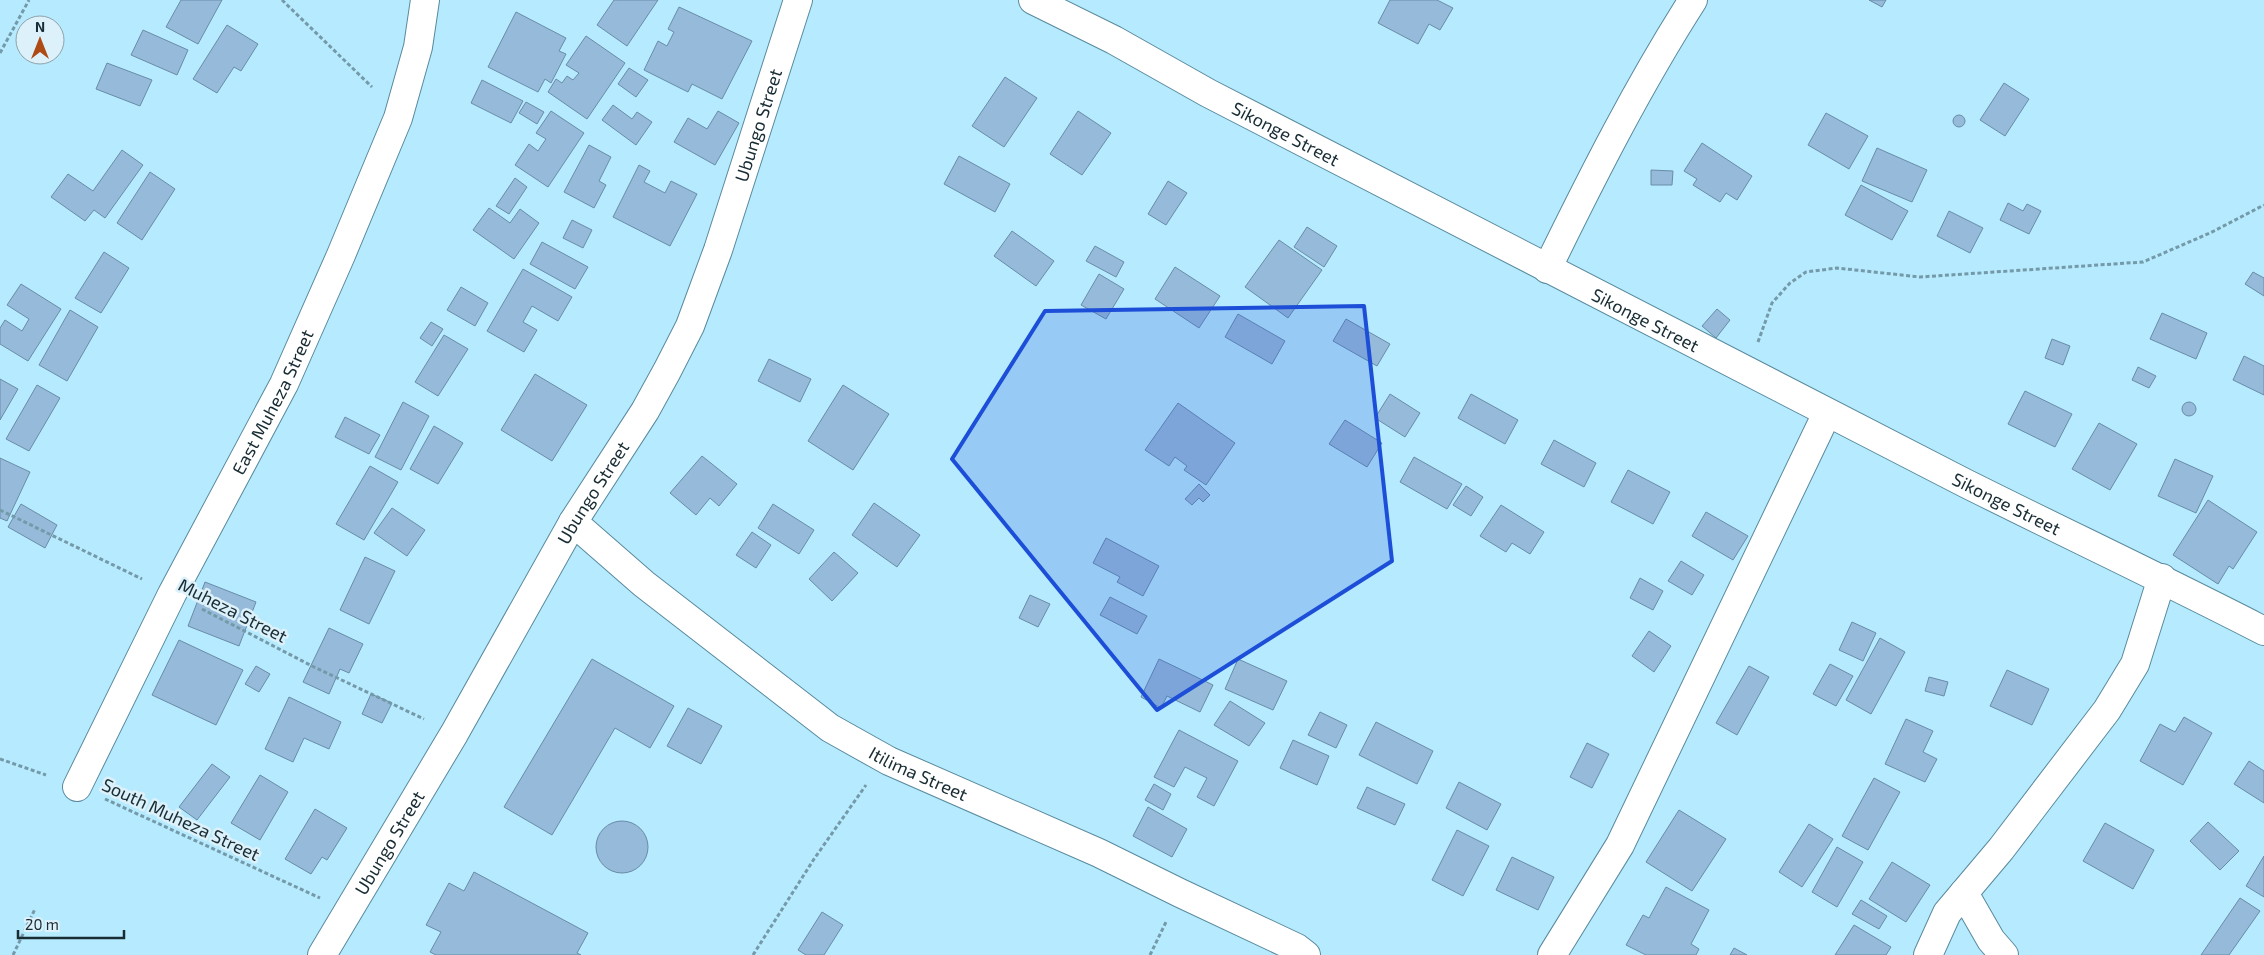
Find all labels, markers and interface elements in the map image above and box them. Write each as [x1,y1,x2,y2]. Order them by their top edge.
north arrow [15,15,65,65]
text: N [35,18,45,35]
street label: Ubungo Street [730,66,786,184]
street label: Sikonge Street [1228,97,1343,170]
street label: Sikonge Street [1588,283,1703,357]
street label: East Muheza Street [227,326,318,478]
street label: Ubungo Street [552,437,634,548]
street label: Sikonge Street [1949,467,2064,539]
street label: Muheza Street [175,573,291,647]
street label: Itilima Street [865,741,971,805]
street label: South Muheza Street [99,773,263,865]
street label: Ubungo Street [350,786,429,899]
scale bar [18,908,124,940]
text: 20 m [25,915,59,933]

